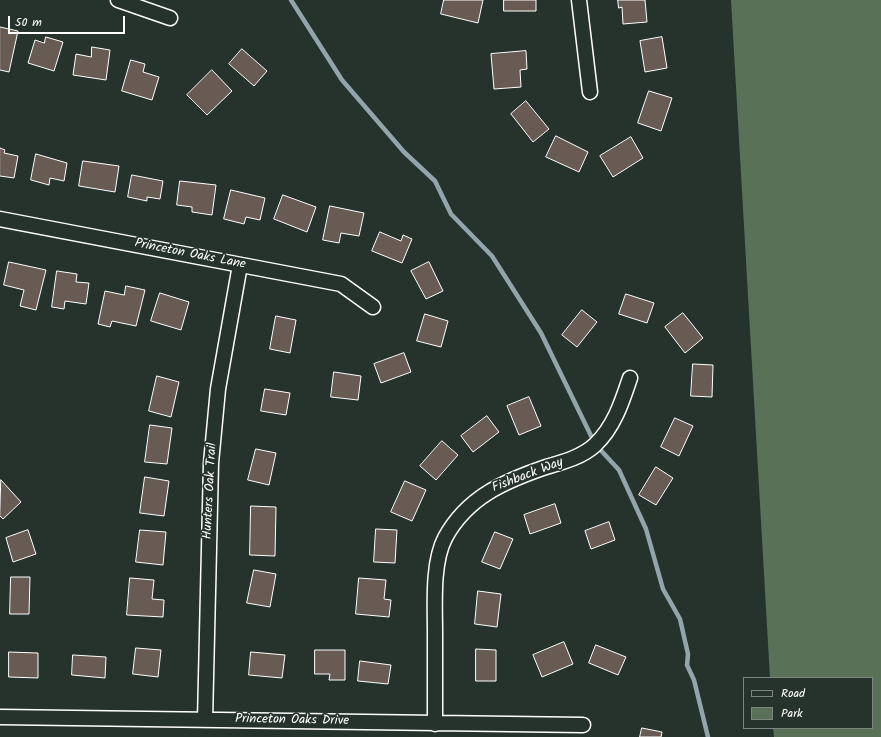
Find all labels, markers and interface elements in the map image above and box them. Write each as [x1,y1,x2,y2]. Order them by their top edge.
scale bar [10,8,127,34]
text: 50 m [15,13,42,32]
street label: Princeton Oaks Lane [133,237,247,273]
street label: Hunters Oak Trail [201,442,221,540]
street label: Fishback Way [490,455,566,497]
legend [743,677,873,729]
text: Road [781,684,805,703]
text: Park [781,704,803,723]
street label: Princeton Oaks Drive [235,712,349,730]

